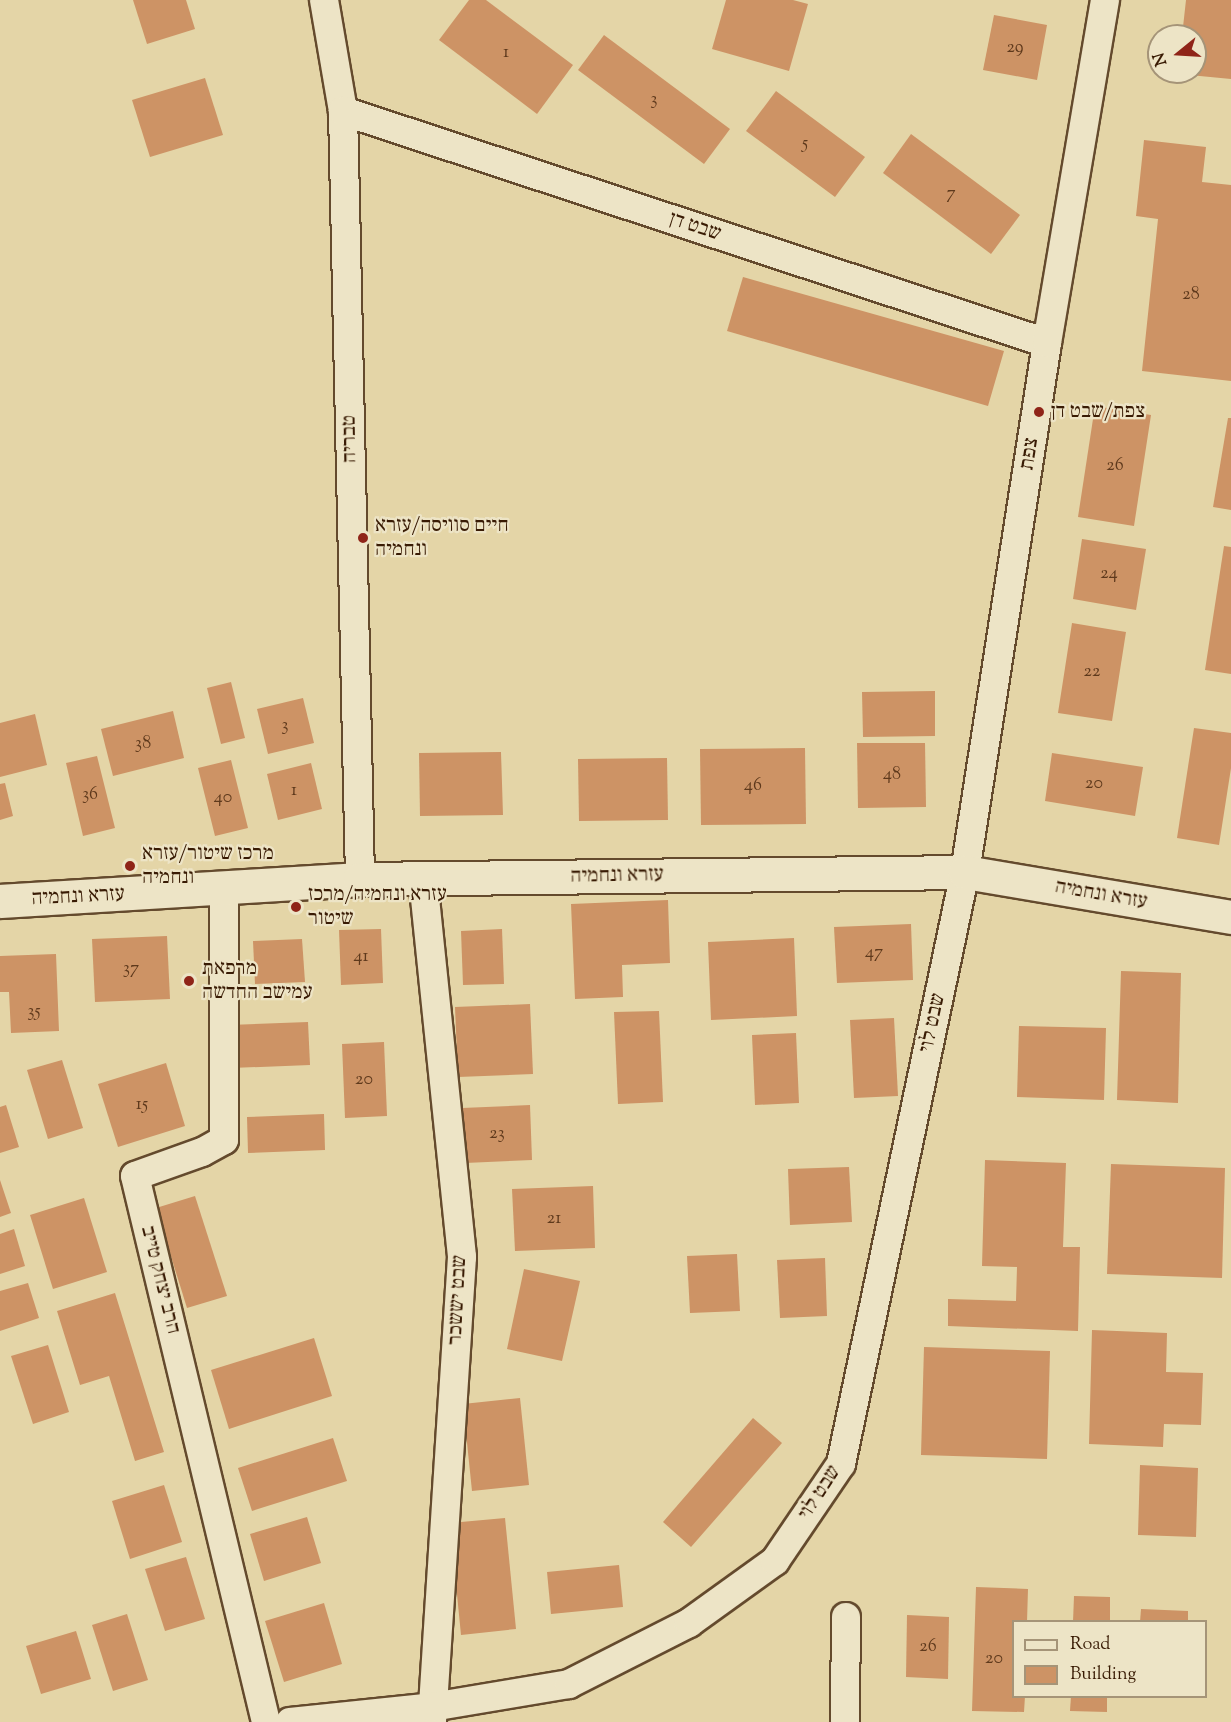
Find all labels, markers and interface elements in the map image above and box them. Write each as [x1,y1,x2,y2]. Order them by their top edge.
north arrow [1147,24,1207,84]
house number: 29 [1006,37,1024,59]
house number: 1 [503,42,509,64]
text: N [1148,49,1174,69]
house number: 3 [650,89,658,111]
house number: 5 [802,133,808,155]
house number: 7 [946,183,956,205]
street label: שבט דן [666,207,724,247]
house number: 28 [1182,284,1200,306]
place label: צפת/שבט דן [1051,399,1145,425]
marker: צפת/שבט דן [1032,405,1046,419]
street label: טבריה [337,415,363,463]
street label: צפת [1015,436,1045,472]
house number: 26 [1106,455,1124,477]
place label: חיים סוויסה/עזרא ונחמיה [375,513,509,563]
marker: חיים סוויסה/עזרא ונחמיה [356,531,370,545]
house number: 24 [1100,563,1118,585]
house number: 22 [1084,661,1100,683]
house number: 3 [281,715,289,737]
house number: 38 [135,733,151,755]
house number: 48 [883,764,901,786]
house number: 20 [1085,773,1103,795]
house number: 46 [744,775,762,797]
house number: 1 [291,780,297,802]
house number: 36 [82,784,98,806]
house number: 40 [214,787,232,809]
place label: מרכז שיטור/עזרא ונחמיה [142,841,274,891]
marker: מרכז שיטור/עזרא ונחמיה [123,859,137,873]
street label: עזרא ונחמיה [570,863,664,889]
street label: עזרא ונחמיה [1053,874,1149,916]
street label: עזרא ונחמיה [31,882,125,912]
place label: עזרא ונחמיה/מרכז שיטור [308,882,447,932]
marker: עזרא ונחמיה/מרכז שיטור [289,900,303,914]
house number: 47 [865,942,883,964]
house number: 41 [353,946,369,968]
place label: מרפאת עמישב החדשה [202,956,313,1006]
house number: 37 [123,958,139,980]
marker: מרפאת עמישב החדשה [180,972,198,990]
street label: שבט לוי [914,991,952,1055]
house number: 35 [27,1001,41,1023]
house number: 20 [355,1069,373,1091]
house number: 15 [136,1094,148,1116]
house number: 23 [489,1123,505,1145]
house number: 21 [547,1208,561,1230]
street label: הרב יצחק טייב [134,1223,186,1337]
street label: שבט יששכר [443,1254,473,1346]
street label: שבט לוי [793,1461,847,1525]
legend [1012,1620,1207,1698]
text: Road [1070,1632,1110,1658]
house number: 26 [919,1636,937,1658]
house number: 20 [985,1648,1003,1670]
text: Building [1070,1662,1136,1688]

